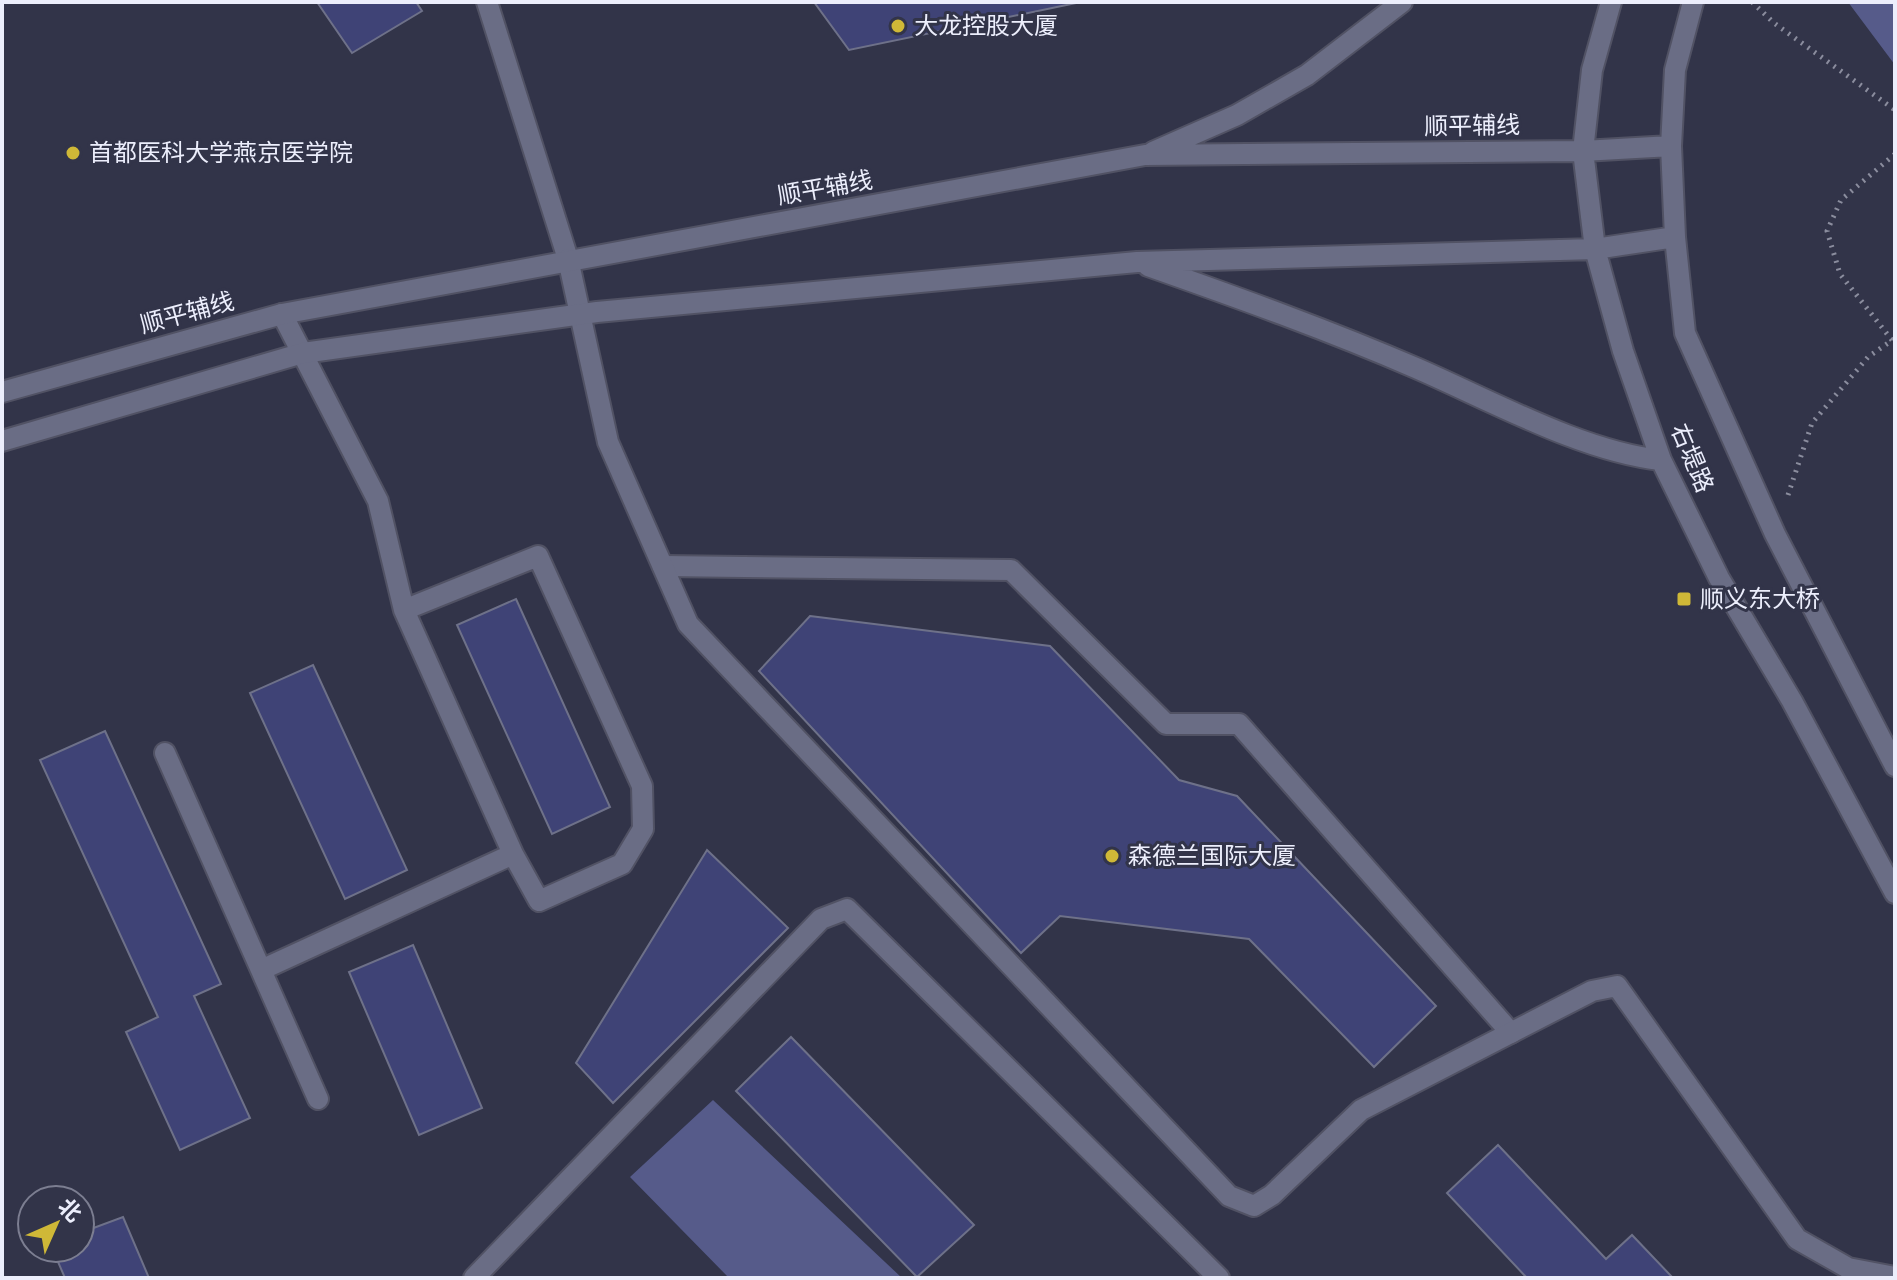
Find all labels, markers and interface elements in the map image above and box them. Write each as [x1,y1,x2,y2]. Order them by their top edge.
place label: 大龙控股大厦 [914,10,1058,41]
marker: 大龙控股大厦 [889,17,907,35]
street label: 顺平辅线 [1424,109,1520,142]
place label: 首都医科大学燕京医学院 [89,137,353,168]
marker: 首都医科大学燕京医学院 [64,144,82,162]
street label: 顺平辅线 [775,164,875,211]
street label: 顺平辅线 [136,285,237,340]
street label: 右堤路 [1664,419,1721,497]
place label: 顺义东大桥 [1700,583,1820,614]
marker: 顺义东大桥 [1675,590,1693,608]
place label: 森德兰国际大厦 [1128,840,1296,871]
marker: 森德兰国际大厦 [1103,847,1121,865]
north arrow [16,1184,96,1264]
text: 北 [52,1192,88,1228]

